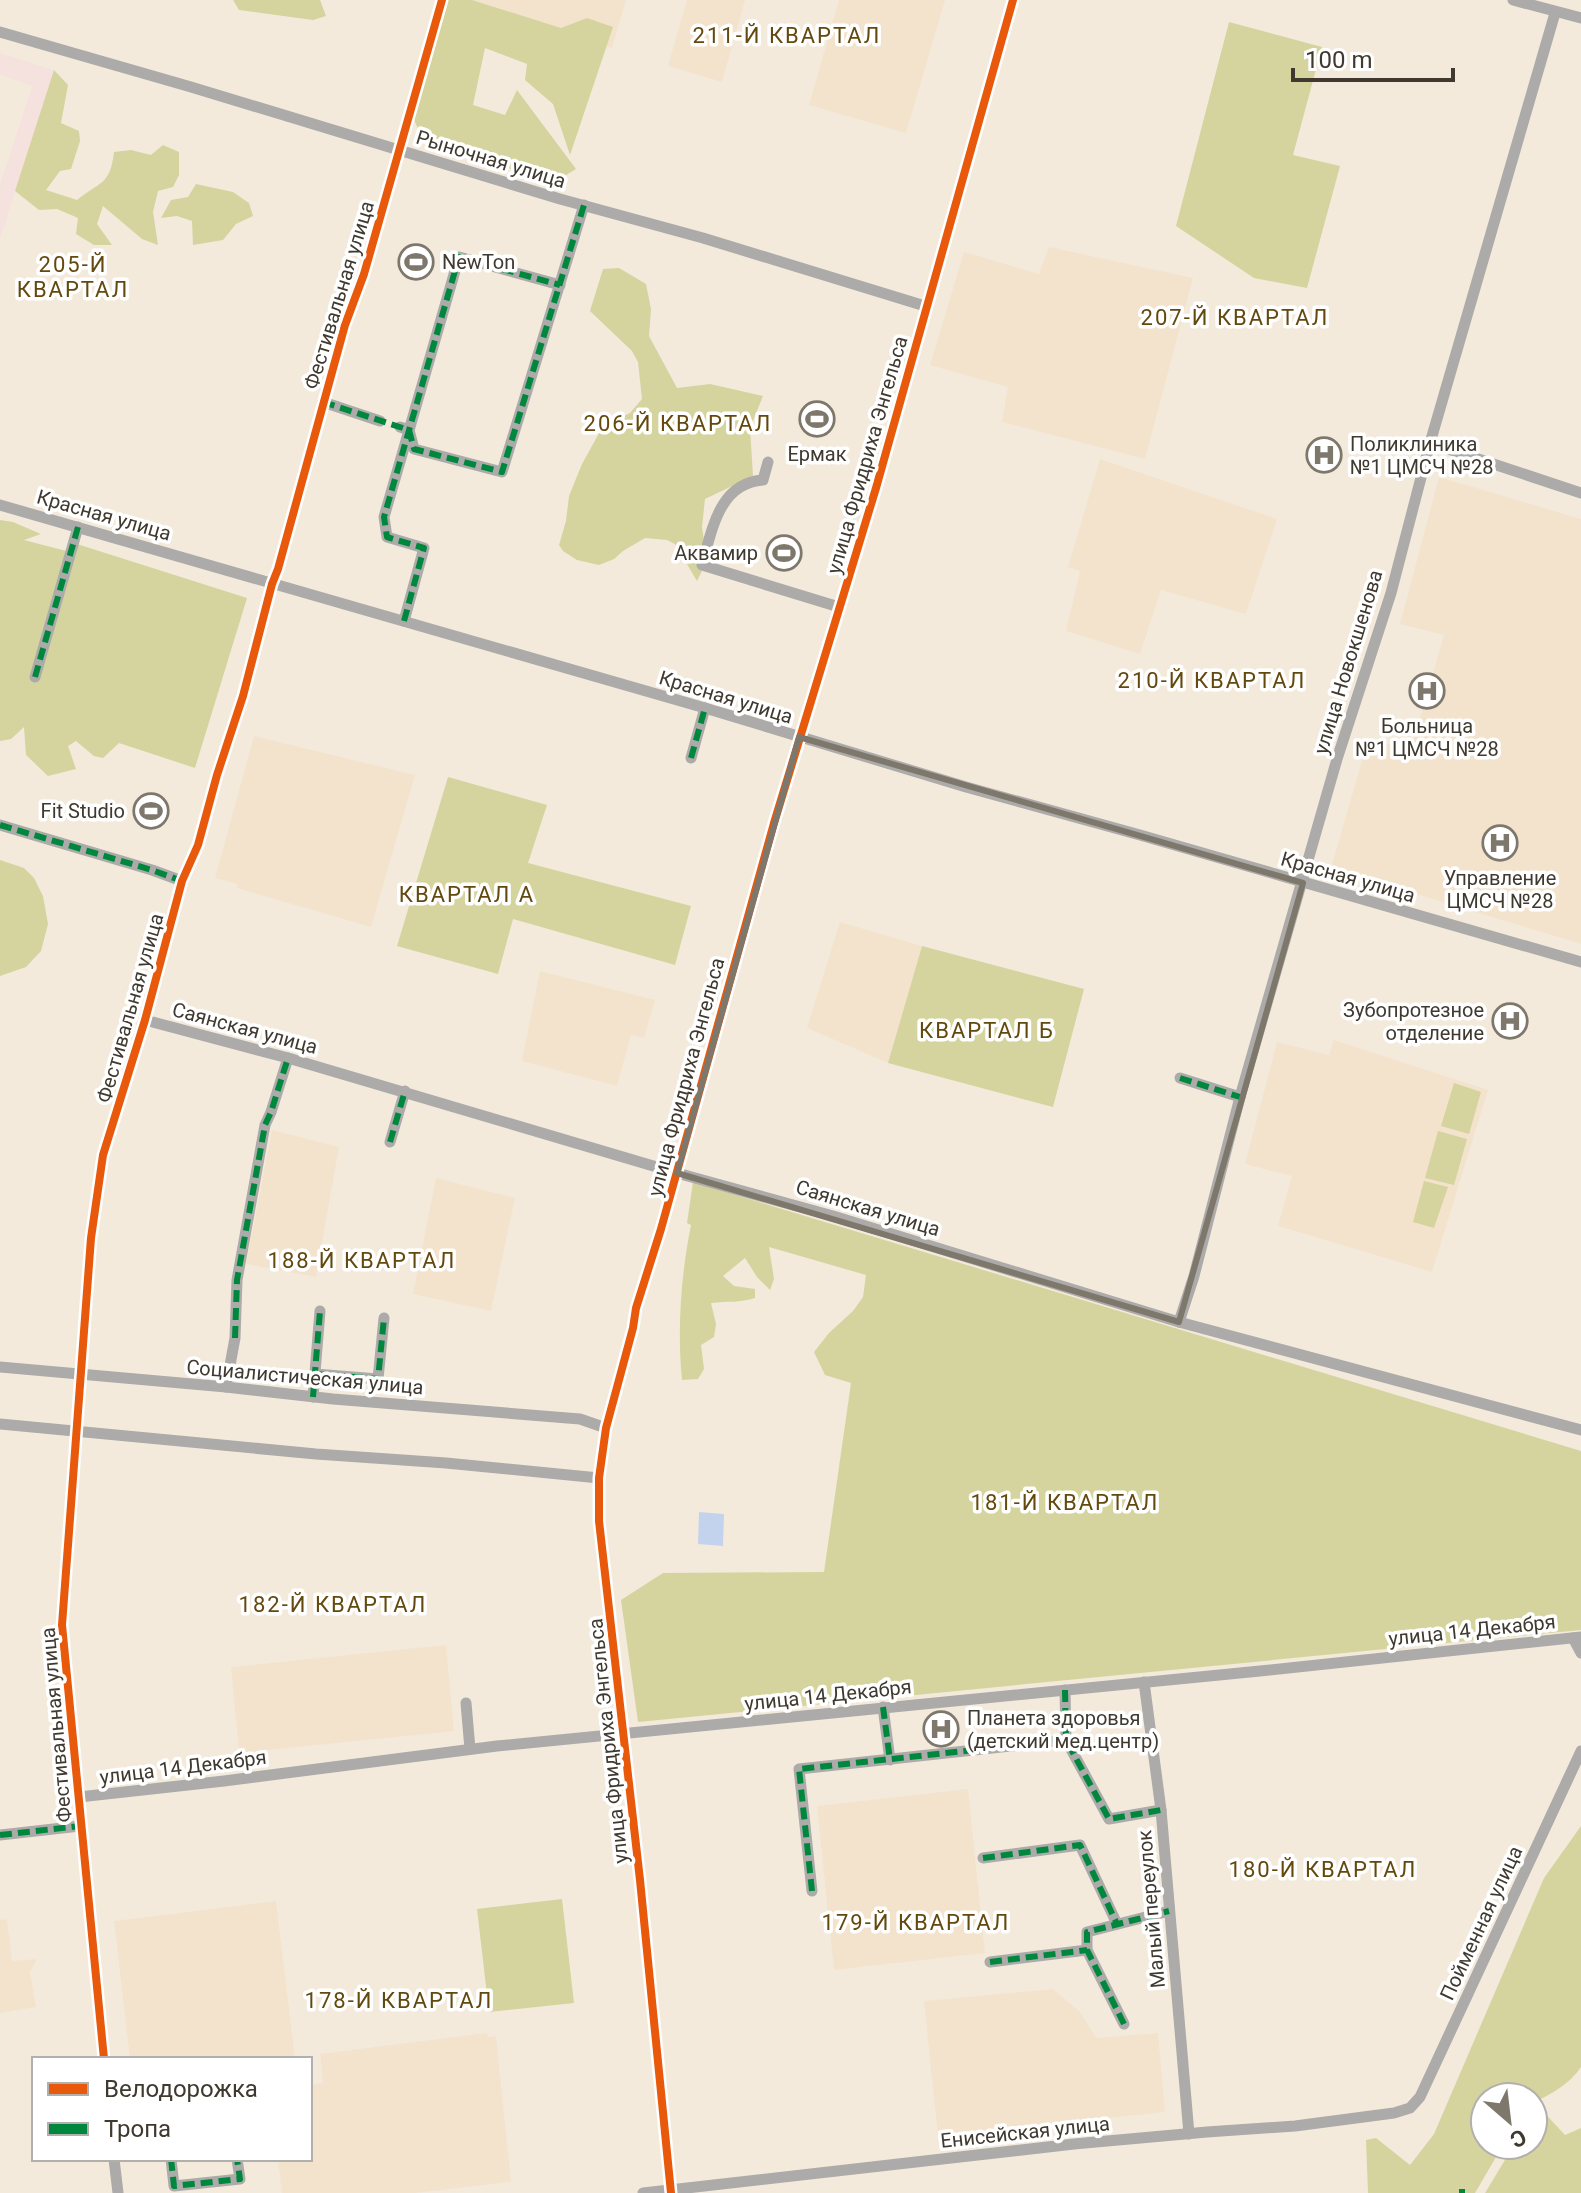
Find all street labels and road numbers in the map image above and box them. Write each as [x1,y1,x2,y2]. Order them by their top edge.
street label: Рыночная улица [413,125,569,193]
street label: Фестивальная улица [299,198,379,392]
street label: улица Фридриха Энгельса [822,333,912,577]
street label: Красная улица [34,484,174,546]
street label: улица Новокшенова [1309,567,1387,757]
street label: Красная улица [656,665,796,729]
street label: Красная улица [1278,846,1418,908]
street label: Фестивальная улица [91,911,169,1105]
street label: улица Фридриха Энгельса [643,955,729,1199]
street label: Саянская улица [170,997,320,1059]
street label: Саянская улица [793,1175,943,1241]
street label: Социалистическая улица [185,1355,425,1399]
street label: улица 14 Декабря [1387,1609,1557,1651]
street label: улица Фридриха Энгельса [583,1617,633,1865]
street label: Фестивальная улица [36,1626,76,1824]
street label: улица 14 Декабря [743,1674,913,1716]
street label: улица 14 Декабря [98,1745,268,1789]
street label: Малый переулок [1132,1829,1170,1989]
street label: Пойменная улица [1435,1842,1527,2004]
street label: Енисейская улица [939,2111,1111,2153]

